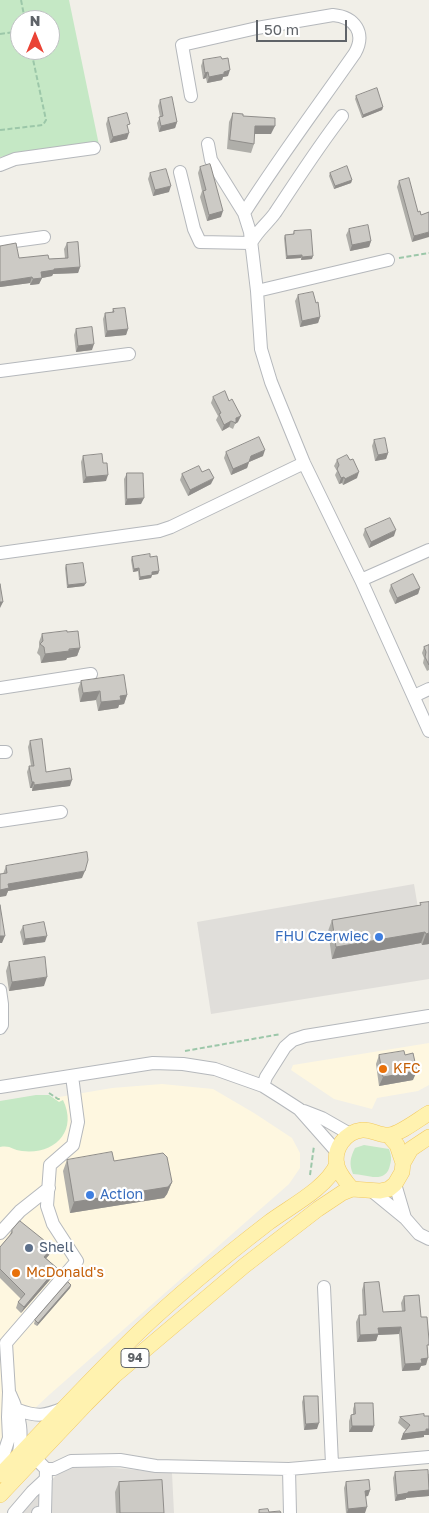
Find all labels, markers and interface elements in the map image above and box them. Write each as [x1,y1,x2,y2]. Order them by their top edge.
north arrow [10,10,60,60]
scale bar [259,10,350,42]
text: N [30,12,40,29]
text: 50 m [264,20,299,38]
place label: FHU Czerwiec [275,929,369,945]
marker: FHU Czerwiec [373,931,385,943]
place label: KFC [393,1061,420,1077]
marker: KFC [377,1063,389,1075]
place label: Action [100,1187,143,1203]
marker: Action [84,1189,96,1201]
place label: Shell [39,1240,74,1256]
marker: Shell [23,1242,35,1254]
place label: McDonald's [26,1265,104,1281]
marker: McDonald's [10,1267,22,1279]
road number: 94 [121,1349,149,1368]

